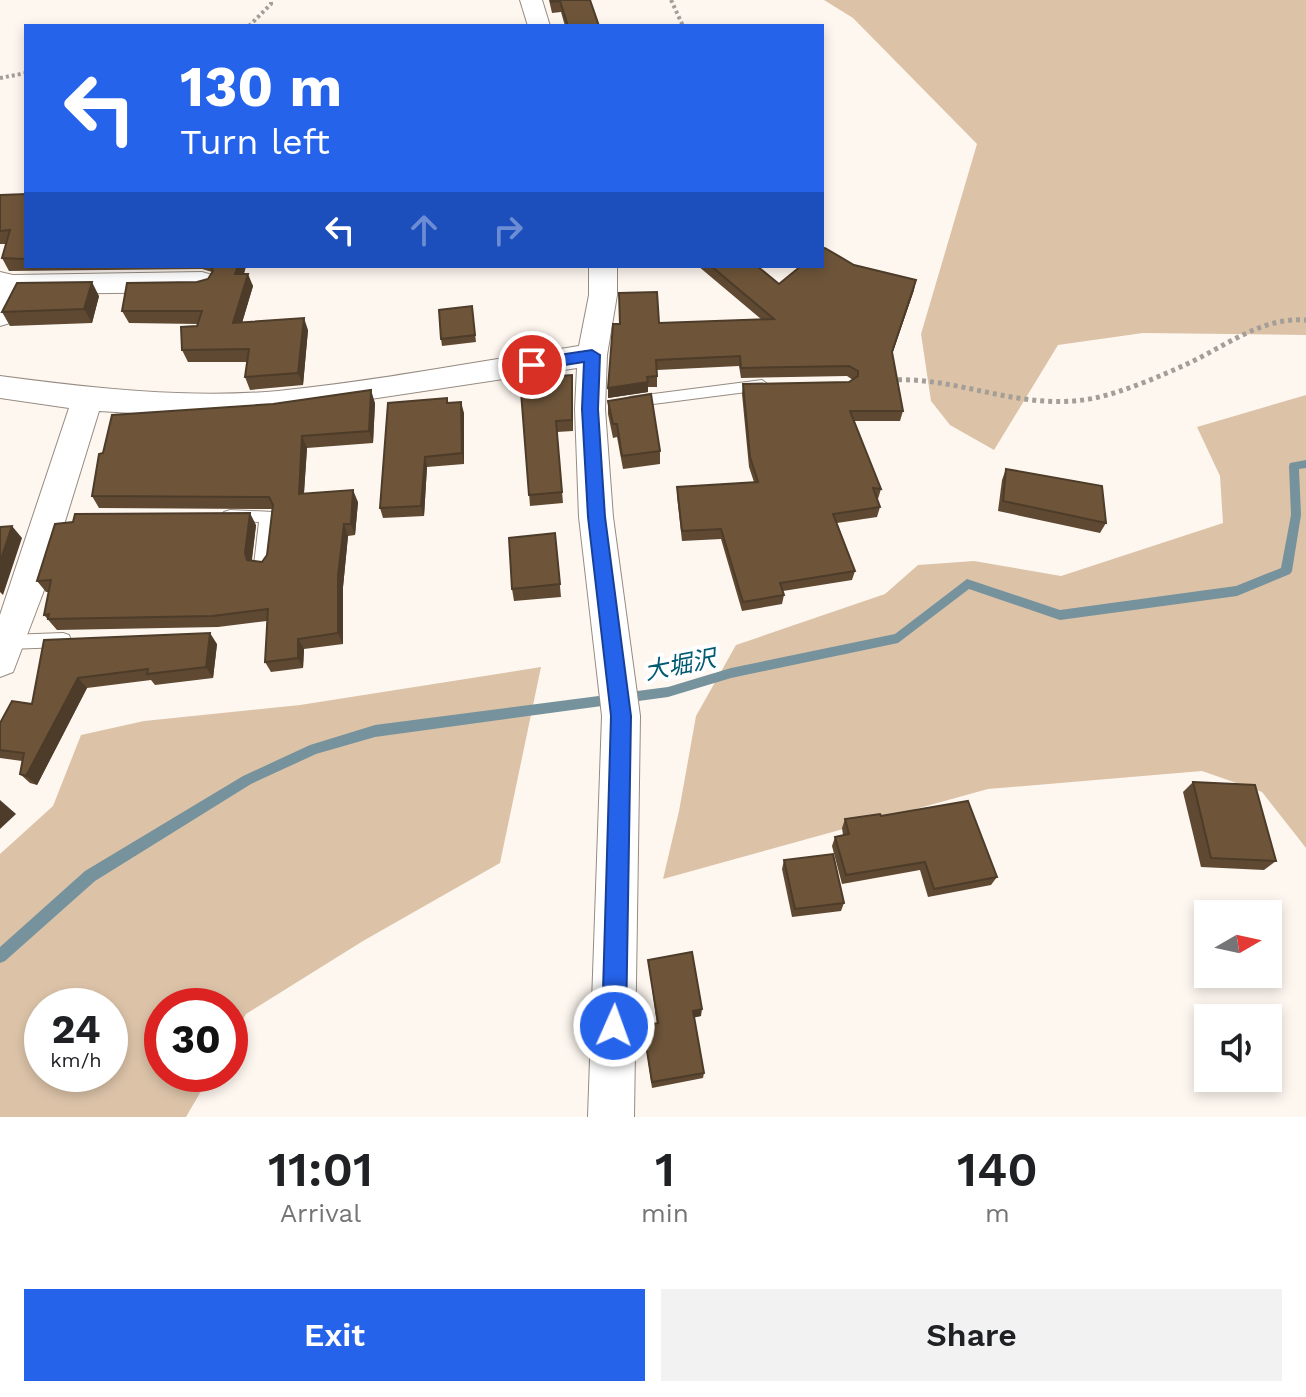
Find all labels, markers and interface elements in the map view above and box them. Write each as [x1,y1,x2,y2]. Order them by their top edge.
text: 130 m [180,54,342,120]
icon: left [48,56,152,160]
text: Turn left [180,121,330,163]
icon: left [318,208,362,252]
icon: ahead [402,208,446,252]
icon: right [486,208,530,252]
pin [498,331,566,399]
icon: arrive [510,343,554,387]
water label: 大堀沢 [642,644,721,686]
north arrow [1194,900,1282,988]
map controls [1194,900,1282,1092]
position arrow [572,984,656,1068]
speed limit sign: 30 [144,988,248,1092]
button: sound [1194,1004,1282,1092]
text: 24 [51,1006,101,1053]
text: km/h [50,1048,102,1072]
text: 11:01 [268,1141,373,1198]
text: 1 [655,1141,675,1198]
text: 140 [957,1141,1038,1198]
text: Arrival [280,1198,361,1228]
text: min [641,1198,689,1228]
text: m [985,1198,1010,1228]
button: Exit [24,1289,645,1381]
button: Share [661,1289,1282,1381]

